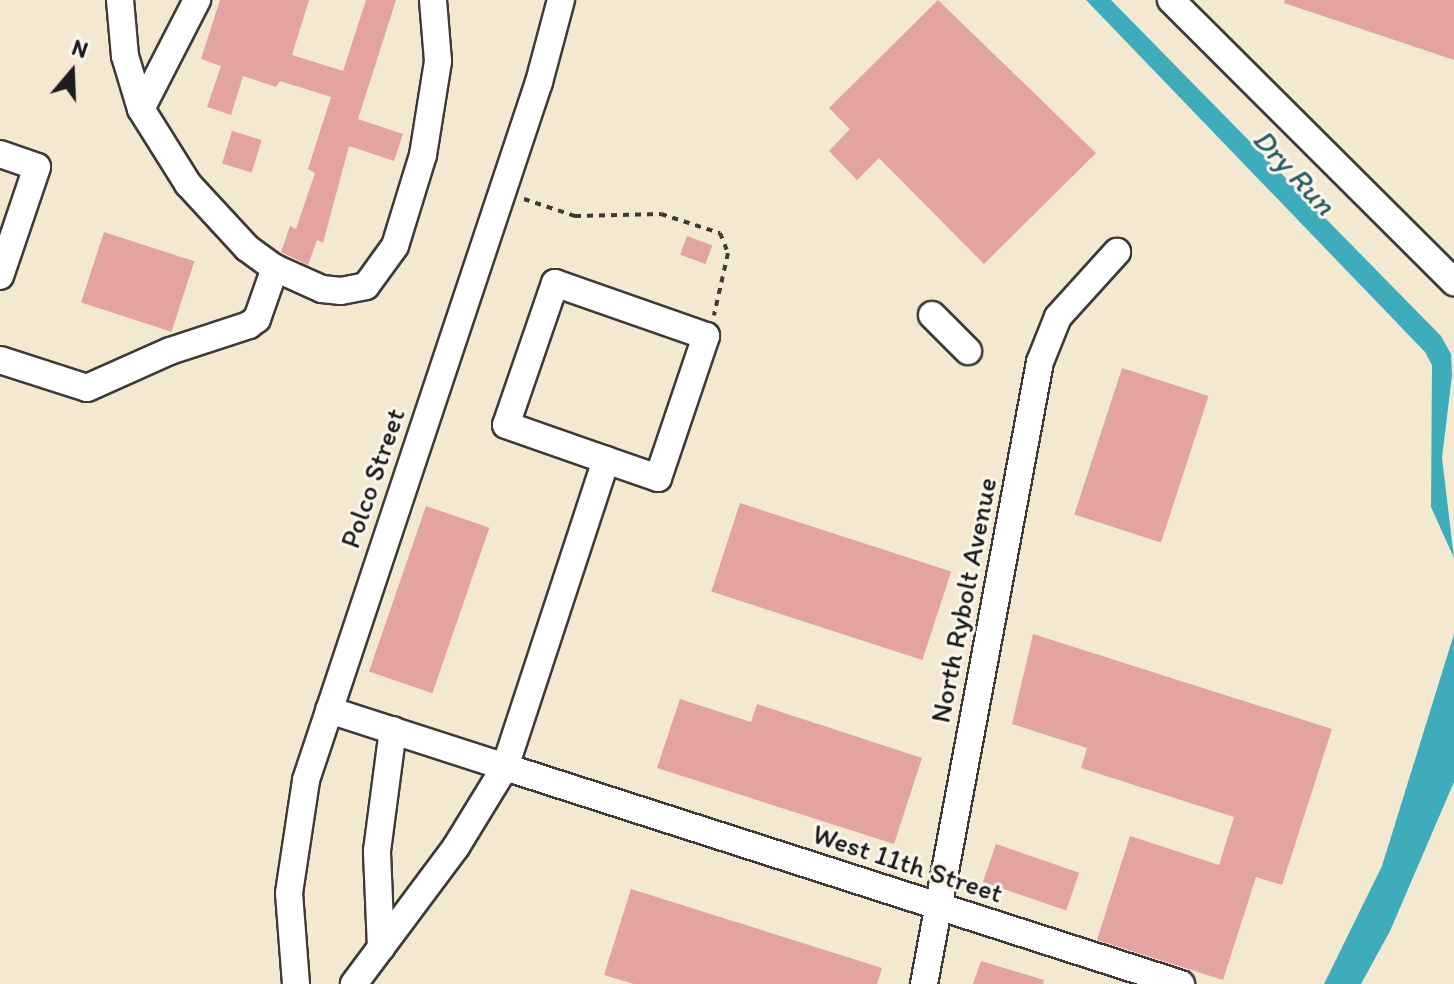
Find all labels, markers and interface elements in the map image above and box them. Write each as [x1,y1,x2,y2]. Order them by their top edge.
north arrow [32,32,112,112]
text: N [69,34,91,64]
water label: Dry Run [1245,122,1343,222]
street label: Polco Street [333,404,411,552]
street label: North Rybolt Avenue [923,476,1003,724]
street label: West 11th Street [809,817,1007,909]

